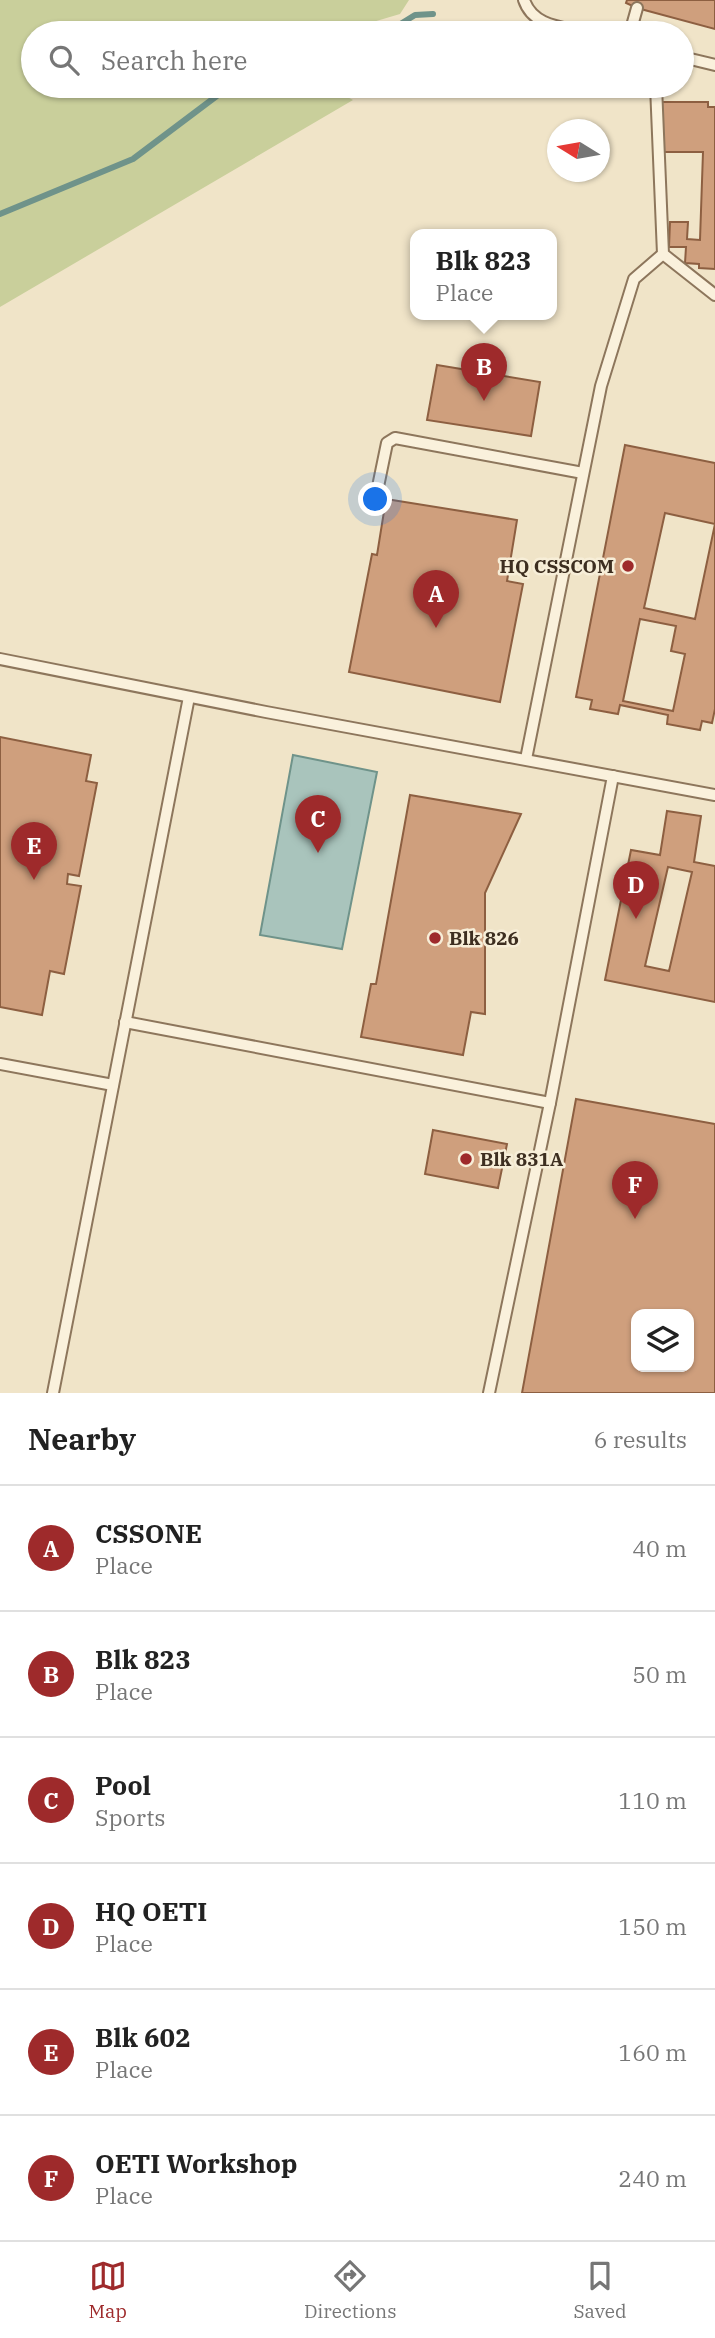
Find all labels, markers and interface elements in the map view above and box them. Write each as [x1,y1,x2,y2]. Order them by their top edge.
search box [21,21,694,98]
icon: search [45,41,83,79]
text: Search here [101,43,247,77]
north arrow [547,119,610,182]
popup [410,229,557,320]
text: Blk 823 [436,243,531,277]
text: Place [436,277,493,307]
pin: B [461,343,507,401]
your location [358,482,392,516]
place label: HQ CSSCOM [500,554,614,578]
marker: HQ CSSCOM [620,558,636,574]
pin: A [413,570,459,628]
pin: C [295,795,341,853]
pin: E [11,822,57,880]
pin: D [613,861,659,919]
place label: Blk 826 [449,926,519,950]
marker: Blk 826 [427,930,443,946]
place label: Blk 831A [480,1147,564,1171]
marker: Blk 831A [458,1151,474,1167]
pin: F [612,1161,658,1219]
map controls [631,1309,694,1372]
button: layers [631,1309,694,1372]
text: Nearby [28,1419,136,1458]
text: 6 results [594,1424,687,1454]
text: CSSONE [95,1516,202,1550]
text: A [43,1533,59,1563]
text: 40 m [632,1533,687,1563]
text: Place [95,1550,153,1580]
text: Blk 823 [95,1642,191,1676]
text: B [43,1659,59,1689]
text: 50 m [632,1659,687,1689]
text: Place [95,1676,153,1706]
text: Pool [95,1768,151,1802]
text: C [43,1785,59,1815]
text: 110 m [618,1785,687,1815]
text: Sports [95,1802,165,1832]
text: HQ OETI [95,1894,207,1928]
text: D [42,1911,60,1941]
text: 150 m [618,1911,687,1941]
text: Place [95,1928,153,1958]
text: Blk 602 [95,2020,191,2054]
text: E [43,2037,59,2067]
text: 160 m [618,2037,687,2067]
text: Place [95,2054,153,2084]
text: OETI Workshop [95,2146,297,2180]
text: F [44,2163,58,2193]
text: 240 m [618,2163,687,2193]
text: Place [95,2180,153,2210]
tab: Map [88,2257,127,2323]
tab: Directions [304,2257,397,2323]
tab: Saved [573,2257,627,2323]

